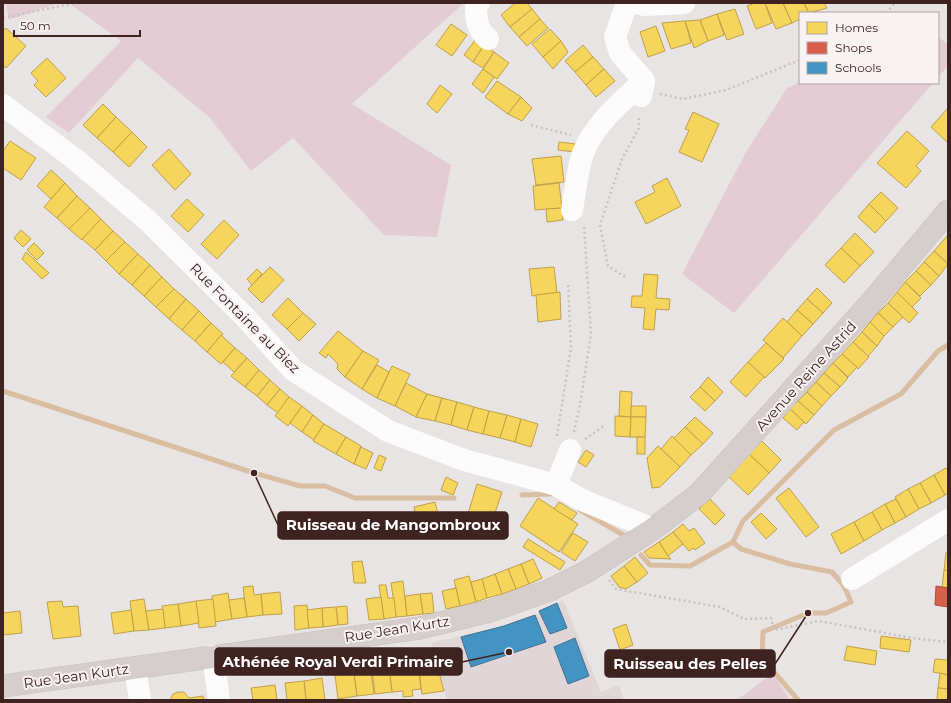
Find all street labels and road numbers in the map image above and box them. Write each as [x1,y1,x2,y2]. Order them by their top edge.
street label: Rue Fontaine au Biez [186,259,304,377]
street label: Avenue Reine Astrid [752,317,860,435]
street label: Rue Jean Kurtz [343,612,451,646]
street label: Rue Jean Kurtz [22,660,130,692]

